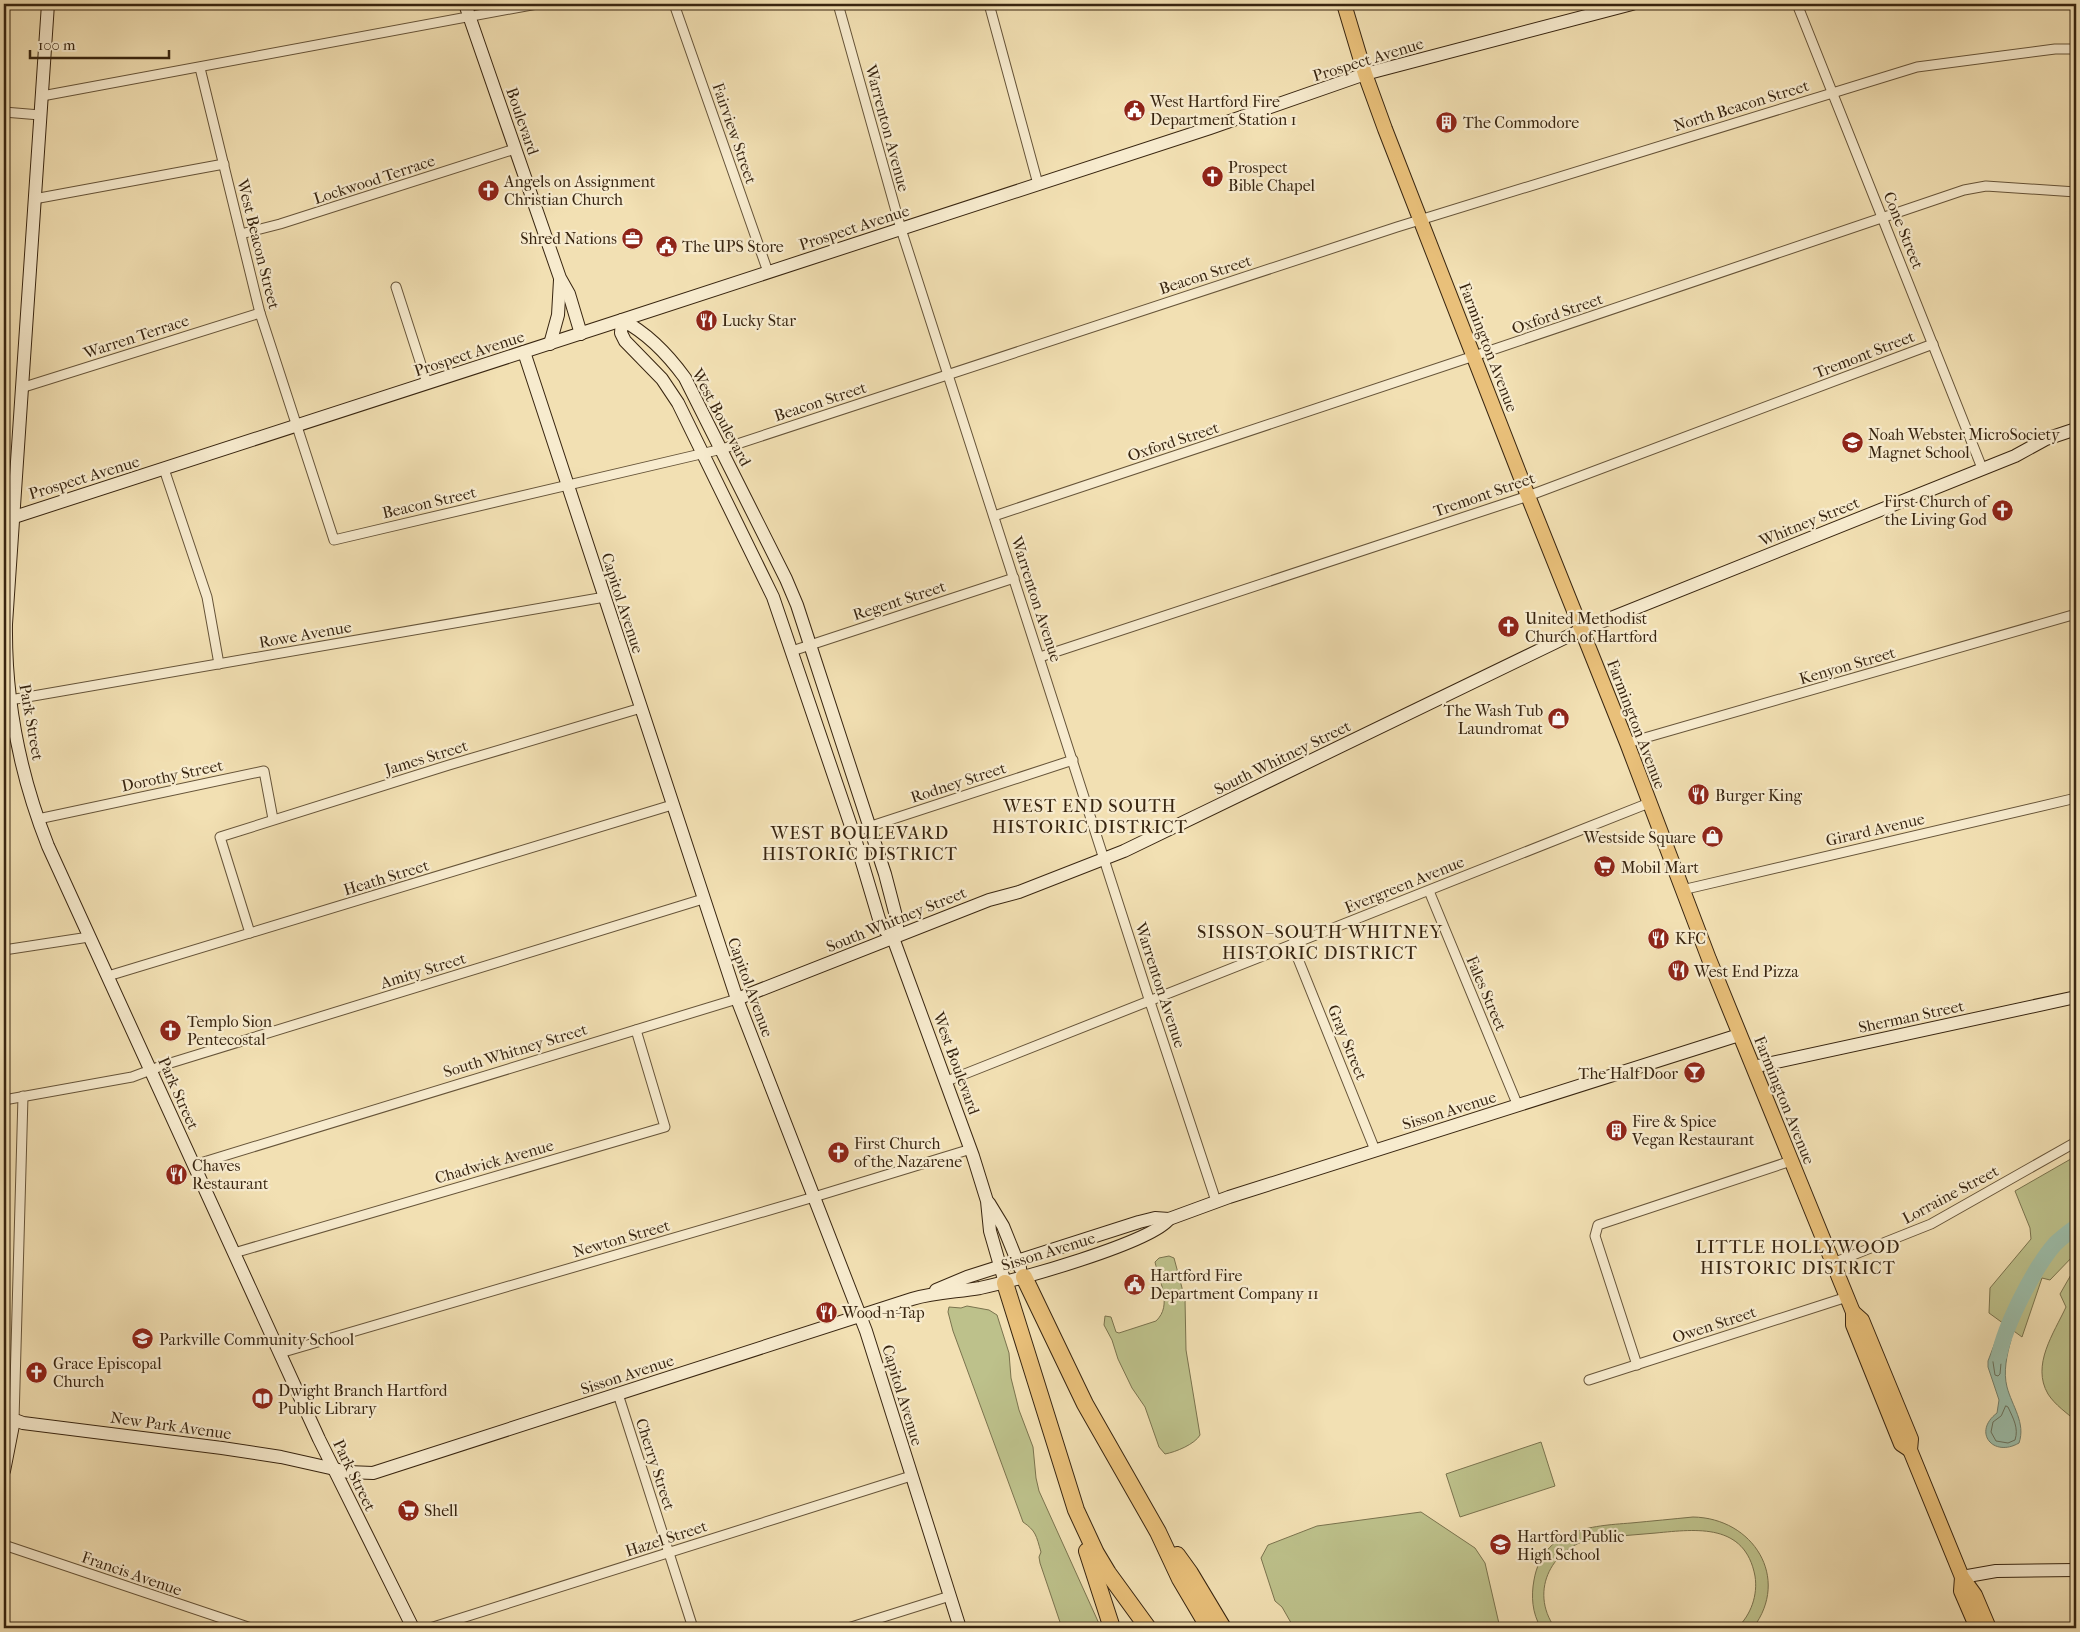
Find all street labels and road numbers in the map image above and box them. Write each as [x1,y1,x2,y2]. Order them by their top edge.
street label: Prospect Avenue [1310,34,1426,85]
street label: Warrenton Avenue [861,62,914,194]
street label: North Beacon Street [1671,76,1811,135]
street label: Fairview Street [708,80,761,186]
street label: Boulevard [502,85,543,158]
street label: Lockwood Terrace [311,151,437,208]
street label: West Beacon Street [233,176,284,311]
street label: Cone Street [1879,189,1928,272]
street label: Prospect Avenue [797,201,912,254]
street label: Beacon Street [1157,251,1254,298]
street label: Farmington Avenue [1455,280,1522,415]
street label: Oxford Street [1509,289,1605,338]
street label: Warren Terrace [80,310,191,363]
street label: Tremont Street [1811,326,1917,382]
street label: Prospect Avenue [412,327,527,380]
street label: West Boulevard [687,364,755,469]
street label: Beacon Street [772,378,869,425]
street label: Oxford Street [1125,418,1222,465]
street label: Prospect Avenue [26,452,142,503]
street label: Tremont Street [1431,468,1538,521]
street label: Beacon Street [380,482,478,523]
street label: Whitney Street [1756,493,1862,551]
street label: Warrenton Avenue [1007,533,1066,664]
street label: Capitol Avenue [597,550,648,656]
street label: Regent Street [850,576,948,624]
street label: Rowe Avenue [257,617,353,652]
street label: Kenyon Street [1797,643,1898,688]
street label: Farmington Avenue [1603,657,1670,792]
street label: Park Street [15,682,48,762]
street label: South Whitney Street [1211,716,1354,799]
street label: James Street [380,736,470,780]
street label: Dorothy Street [120,755,225,796]
street label: Rodney Street [908,758,1009,807]
street label: Girard Avenue [1824,809,1926,850]
street label: Evergreen Avenue [1342,852,1467,917]
street label: Heath Street [341,855,431,899]
street label: South Whitney Street [823,883,969,956]
street label: Warrenton Avenue [1131,919,1190,1050]
street label: Capitol Avenue [724,935,777,1040]
street label: Amity Street [377,948,468,993]
street label: Fales Street [1462,953,1511,1034]
street label: Sherman Street [1857,996,1966,1037]
street label: Gray Street [1324,1002,1371,1083]
street label: West Boulevard [929,1008,984,1117]
street label: South Whitney Street [441,1019,590,1081]
street label: Farmington Avenue [1750,1033,1819,1167]
street label: Park Street [154,1054,203,1133]
street label: Sisson Avenue [1400,1087,1498,1134]
street label: Chadwick Avenue [433,1135,556,1188]
street label: Lorraine Street [1899,1161,2002,1228]
street label: Newton Street [570,1215,672,1261]
street label: Sisson Avenue [999,1228,1097,1275]
street label: Owen Street [1670,1302,1759,1347]
street label: Capitol Avenue [878,1342,927,1448]
street label: Sisson Avenue [578,1350,676,1399]
street label: New Park Avenue [109,1408,233,1443]
street label: Cherry Street [632,1416,679,1513]
street label: Park Street [329,1436,380,1514]
street label: Hazel Street [623,1516,710,1561]
street label: Francis Avenue [79,1547,185,1600]

